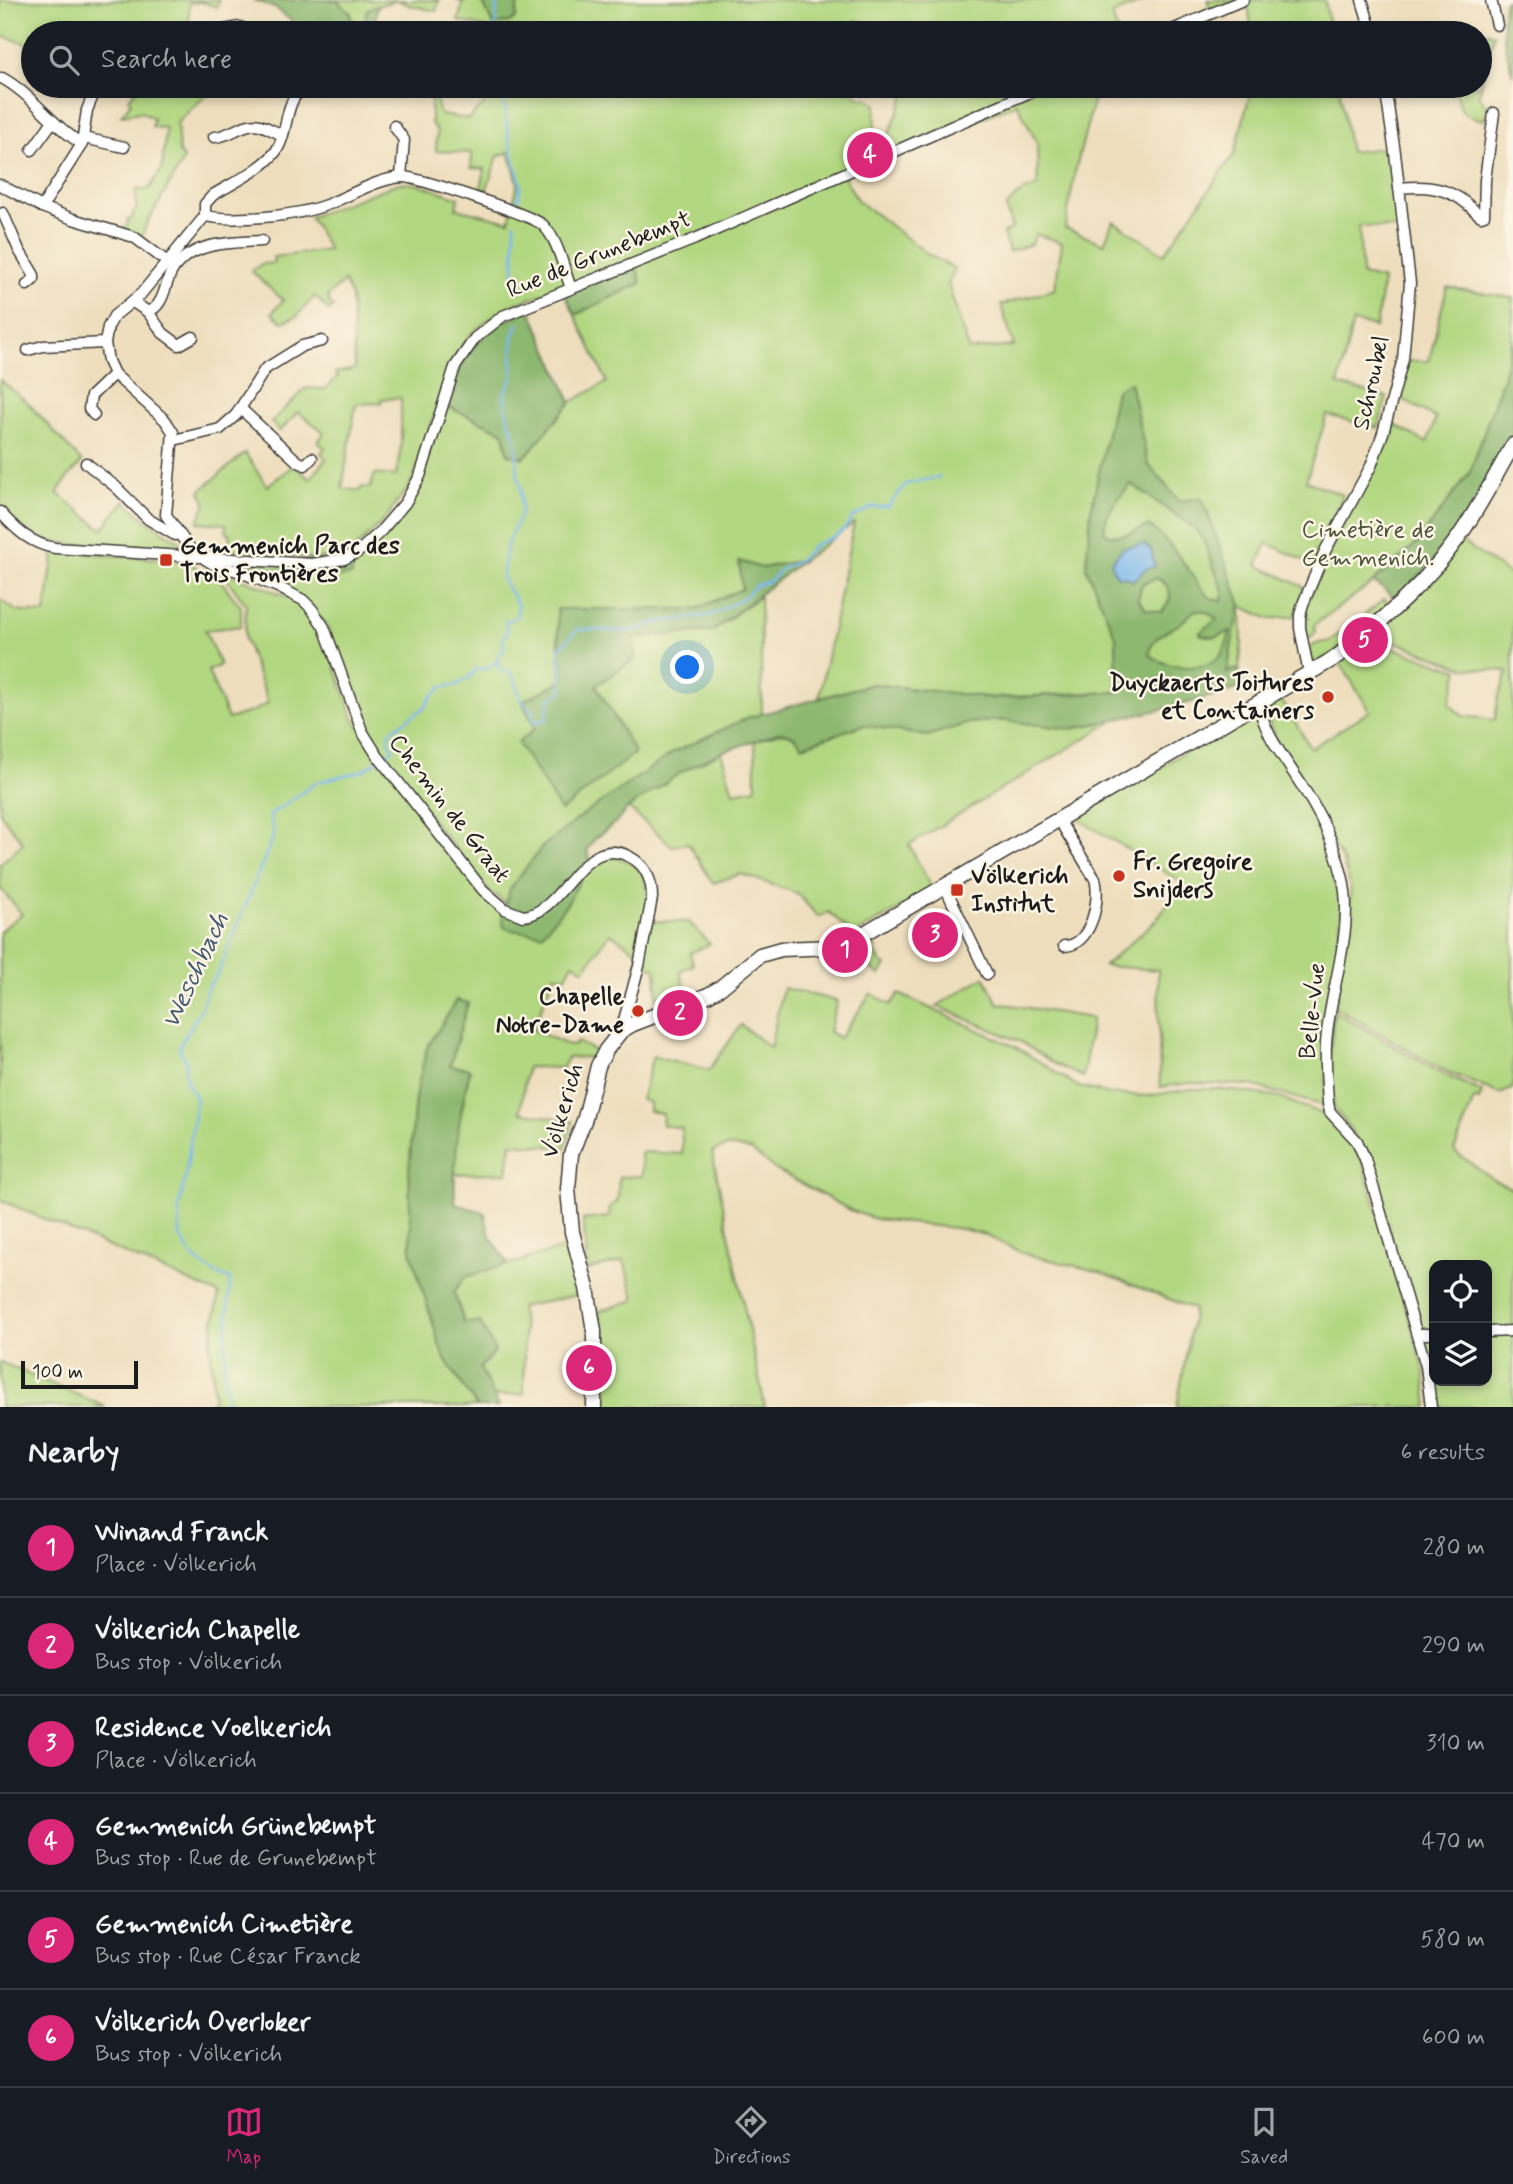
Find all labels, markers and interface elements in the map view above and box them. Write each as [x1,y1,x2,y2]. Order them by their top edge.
search box [21,21,1492,98]
icon: search [45,41,83,79]
text: Search here [101,43,232,77]
pin: 4 [847,129,893,181]
street label: Rue de Grunebempt [502,204,696,306]
street label: Schroubel [1346,333,1398,433]
park label: Cimetière de Gemmenich. [1301,515,1435,574]
place label: Gemmenich Parc des Trois Frontières [180,531,400,590]
marker: Gemmenich Parc des Trois Frontières [158,552,174,568]
pin: 5 [1342,614,1388,666]
your location [670,650,704,684]
place label: Duyckaerts Toitures et Containers [1109,668,1314,727]
marker: Duyckaerts Toitures et Containers [1320,689,1336,705]
street label: Chemin de Graat [381,728,517,890]
place label: Fr. Gregoire Snijders [1133,847,1253,907]
place label: Völkerich Institut [971,861,1068,920]
marker: Fr. Gregoire Snijders [1111,868,1127,884]
marker: Völkerich Institut [949,882,965,898]
water label: Weschbach [154,908,238,1034]
pin: 3 [912,909,958,961]
pin: 1 [822,924,868,976]
street label: Belle-Vue [1293,961,1333,1061]
place label: Chapelle Notre-Dame [496,982,625,1041]
pin: 2 [657,987,703,1039]
marker: Chapelle Notre-Dame [630,1003,646,1019]
street label: Völkerich [535,1060,591,1162]
map controls [1429,1260,1492,1386]
button: locate [1429,1260,1492,1323]
button: layers [1429,1323,1492,1386]
pin: 6 [566,1342,612,1394]
scale bar [21,1358,138,1390]
text: 100 m [32,1360,83,1385]
text: Nearby [28,1433,119,1472]
text: 6 results [1401,1438,1485,1468]
text: Winand Franck [95,1516,268,1550]
text: 1 [46,1533,56,1563]
text: 280 m [1423,1533,1485,1563]
text: Place · Völkerich [95,1550,257,1580]
text: Völkerich Chapelle [95,1614,300,1648]
text: 2 [45,1631,57,1661]
text: 290 m [1422,1631,1485,1661]
text: Bus stop · Völkerich [95,1648,282,1678]
text: Residence Voelkerich [95,1712,331,1746]
text: 3 [46,1729,56,1759]
text: 310 m [1426,1729,1485,1759]
text: Place · Völkerich [95,1746,257,1776]
text: Gemmenich Grünebempt [95,1810,376,1844]
text: 4 [44,1827,58,1857]
text: 470 m [1422,1827,1485,1857]
text: Bus stop · Rue de Grunebempt [95,1844,377,1874]
text: Gemmenich Cimetière [95,1908,353,1942]
text: 5 [44,1925,58,1955]
text: 580 m [1420,1925,1485,1955]
text: Bus stop · Rue César Franck [95,1942,361,1972]
text: Völkerich Overloker [95,2006,310,2040]
text: 6 [45,2023,57,2053]
text: 600 m [1422,2023,1485,2053]
text: Bus stop · Völkerich [95,2040,282,2070]
tab: Map [225,2103,263,2170]
tab: Directions [712,2103,791,2170]
tab: Saved [1240,2103,1288,2170]

